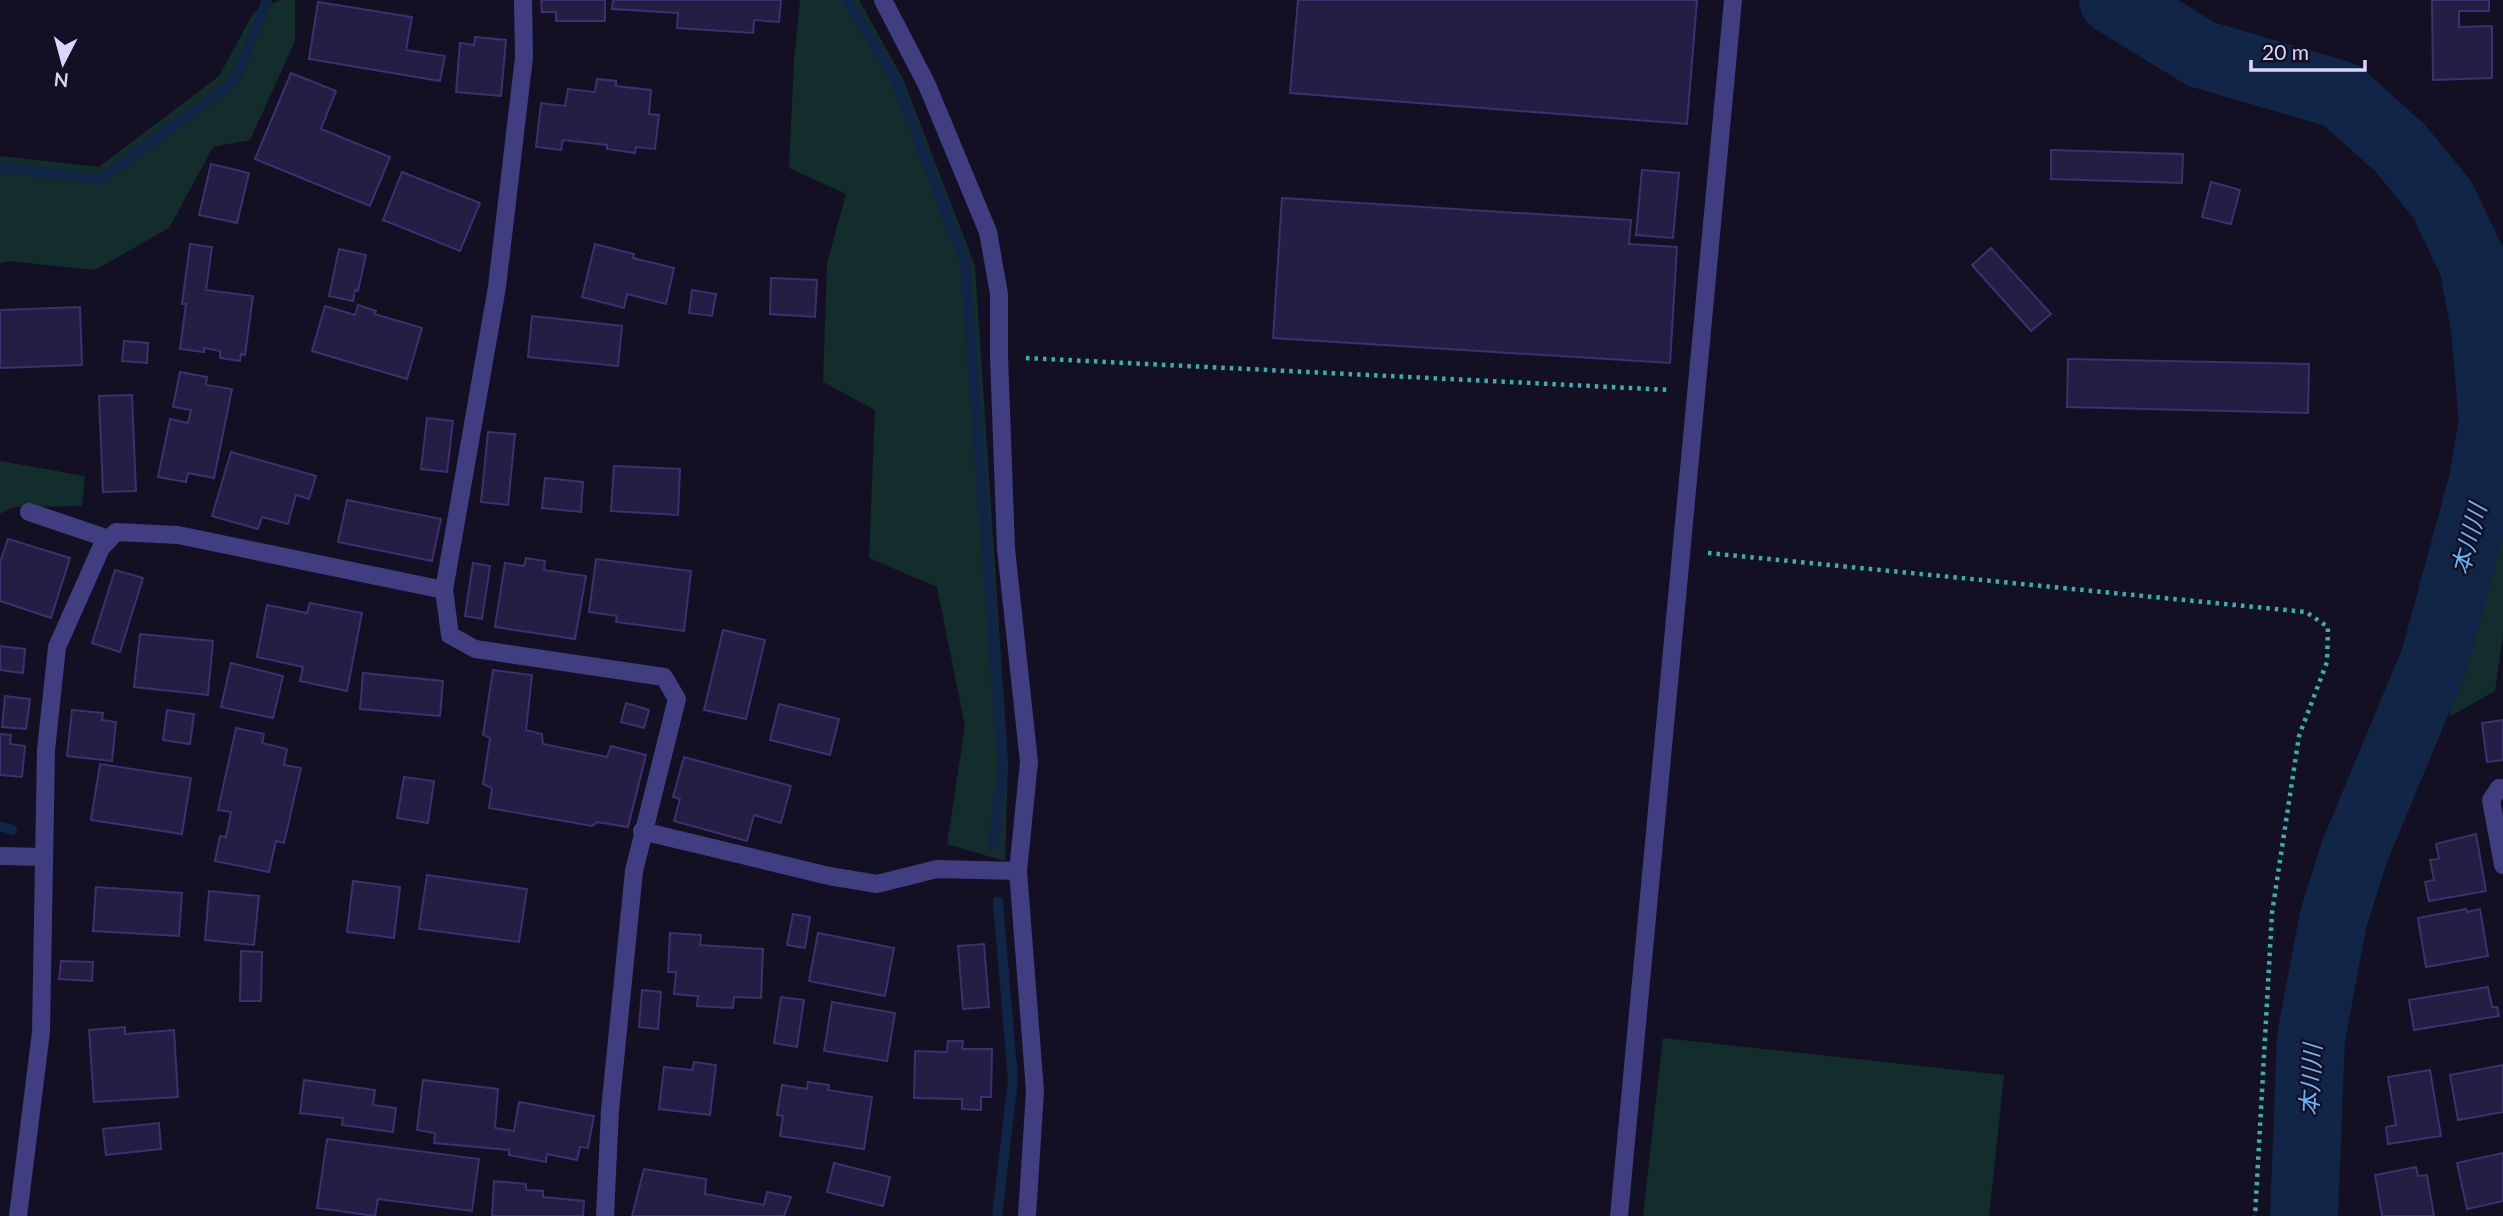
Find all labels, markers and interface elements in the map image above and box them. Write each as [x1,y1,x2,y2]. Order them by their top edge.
north arrow [28,28,98,98]
scale bar [2251,28,2365,72]
text: 20 m [2262,39,2309,64]
text: N [53,68,70,93]
water label: 本川川 [2445,498,2492,578]
water label: 本川川 [2294,1040,2327,1117]

